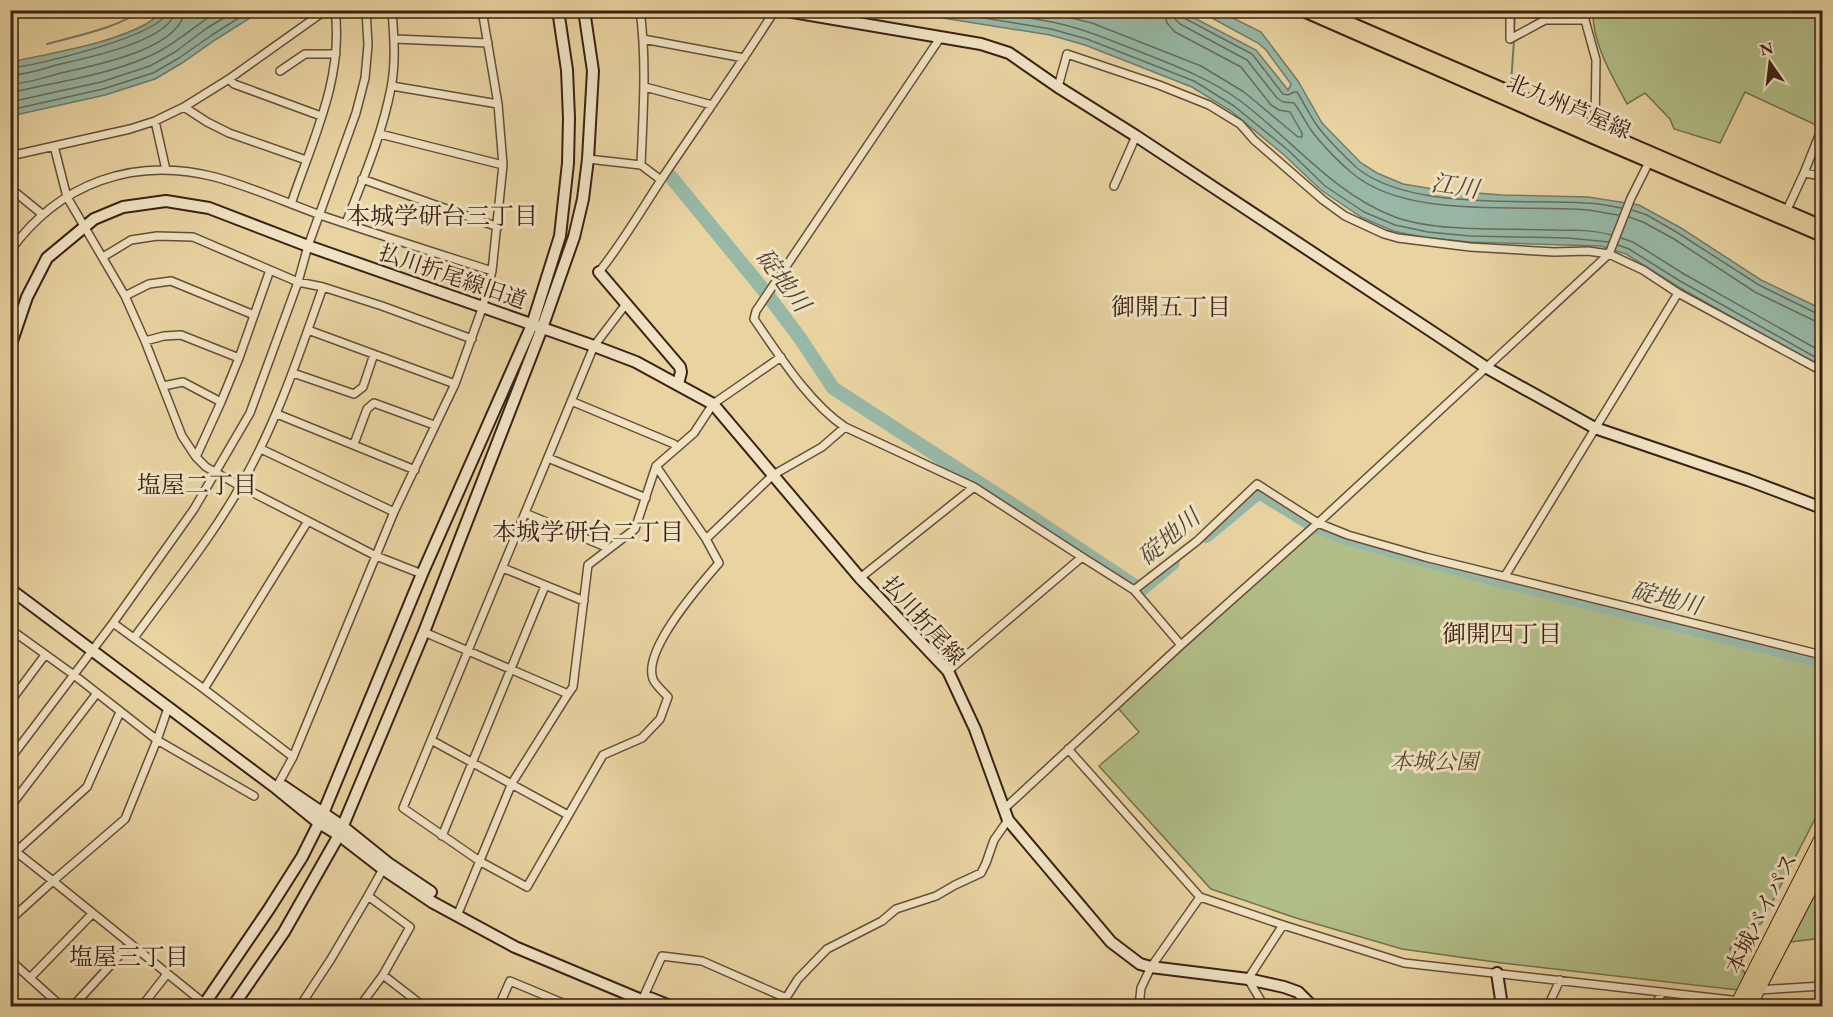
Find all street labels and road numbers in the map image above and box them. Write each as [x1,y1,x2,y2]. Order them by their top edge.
street label: 北九州芦屋線 [1502,67,1635,146]
street label: 払川折尾線旧道 [375,238,530,315]
street label: 払川折尾線 [876,570,971,671]
street label: 本城バイパス [1719,848,1804,978]

